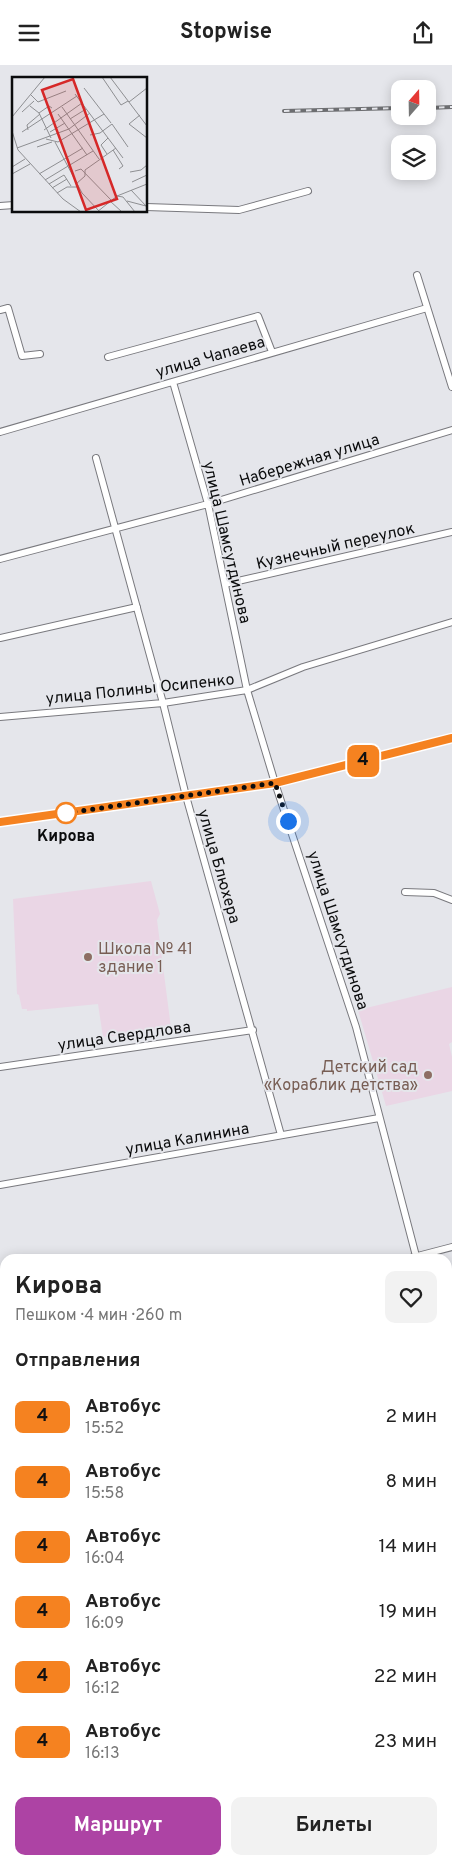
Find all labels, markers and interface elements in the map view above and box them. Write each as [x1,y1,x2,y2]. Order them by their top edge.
icon: menu [15,19,43,47]
text: Stopwise [180,19,272,46]
icon: share [409,19,437,47]
inset map [12,77,148,213]
north arrow [391,80,436,125]
map controls [391,80,436,180]
button: layers [391,135,436,180]
street label: улица Чапаева [154,333,268,383]
street label: Набережная улица [237,430,382,492]
street label: улица Шамсутдинова [198,459,254,625]
street label: Кузнечный переулок [254,519,417,575]
street label: улица Полины Осипенко [45,670,236,710]
line badge: 4 [347,745,379,777]
text: 4 [357,749,369,772]
marker: Кирова [55,802,77,824]
street label: улица Блюхера [192,807,244,926]
your location [276,809,301,834]
place label: Кирова [37,827,95,847]
street label: улица Шамсутдинова [302,849,372,1013]
place label: Школа № 41 здание 1 [98,940,193,978]
marker: Школа № 41 здание 1 [82,951,94,963]
street label: улица Свердлова [56,1018,192,1056]
place label: Детский сад «Кораблик детства» [264,1058,418,1096]
marker: Детский сад «Кораблик детства» [422,1069,434,1081]
street label: улица Калинина [124,1119,251,1161]
button: heart [385,1271,437,1323]
text: Кирова [15,1272,102,1302]
text: Пешком · 4 мин · 260 m [15,1306,182,1326]
text: Отправления [15,1349,141,1373]
text: Автобус [85,1395,161,1419]
text: 4 [37,1405,48,1428]
text: 2 мин [385,1405,437,1429]
text: 15:52 [85,1419,124,1439]
text: Автобус [85,1460,161,1484]
text: 4 [37,1470,48,1493]
text: 8 мин [385,1470,437,1494]
text: 15:58 [85,1484,124,1504]
text: Автобус [85,1525,161,1549]
text: 4 [37,1535,48,1558]
text: 14 мин [379,1535,437,1559]
text: 16:04 [85,1549,124,1569]
text: Автобус [85,1590,161,1614]
text: 4 [37,1600,48,1623]
text: 19 мин [379,1600,437,1624]
text: 16:09 [85,1614,124,1634]
text: Автобус [85,1655,161,1679]
text: 4 [37,1665,48,1688]
text: 22 мин [374,1665,437,1689]
text: 16:12 [85,1679,120,1699]
text: Автобус [85,1720,161,1744]
text: 4 [37,1730,48,1753]
text: 23 мин [374,1730,437,1754]
text: 16:13 [85,1744,120,1764]
button: Маршрут [15,1797,221,1855]
button: Билеты [231,1797,437,1855]

